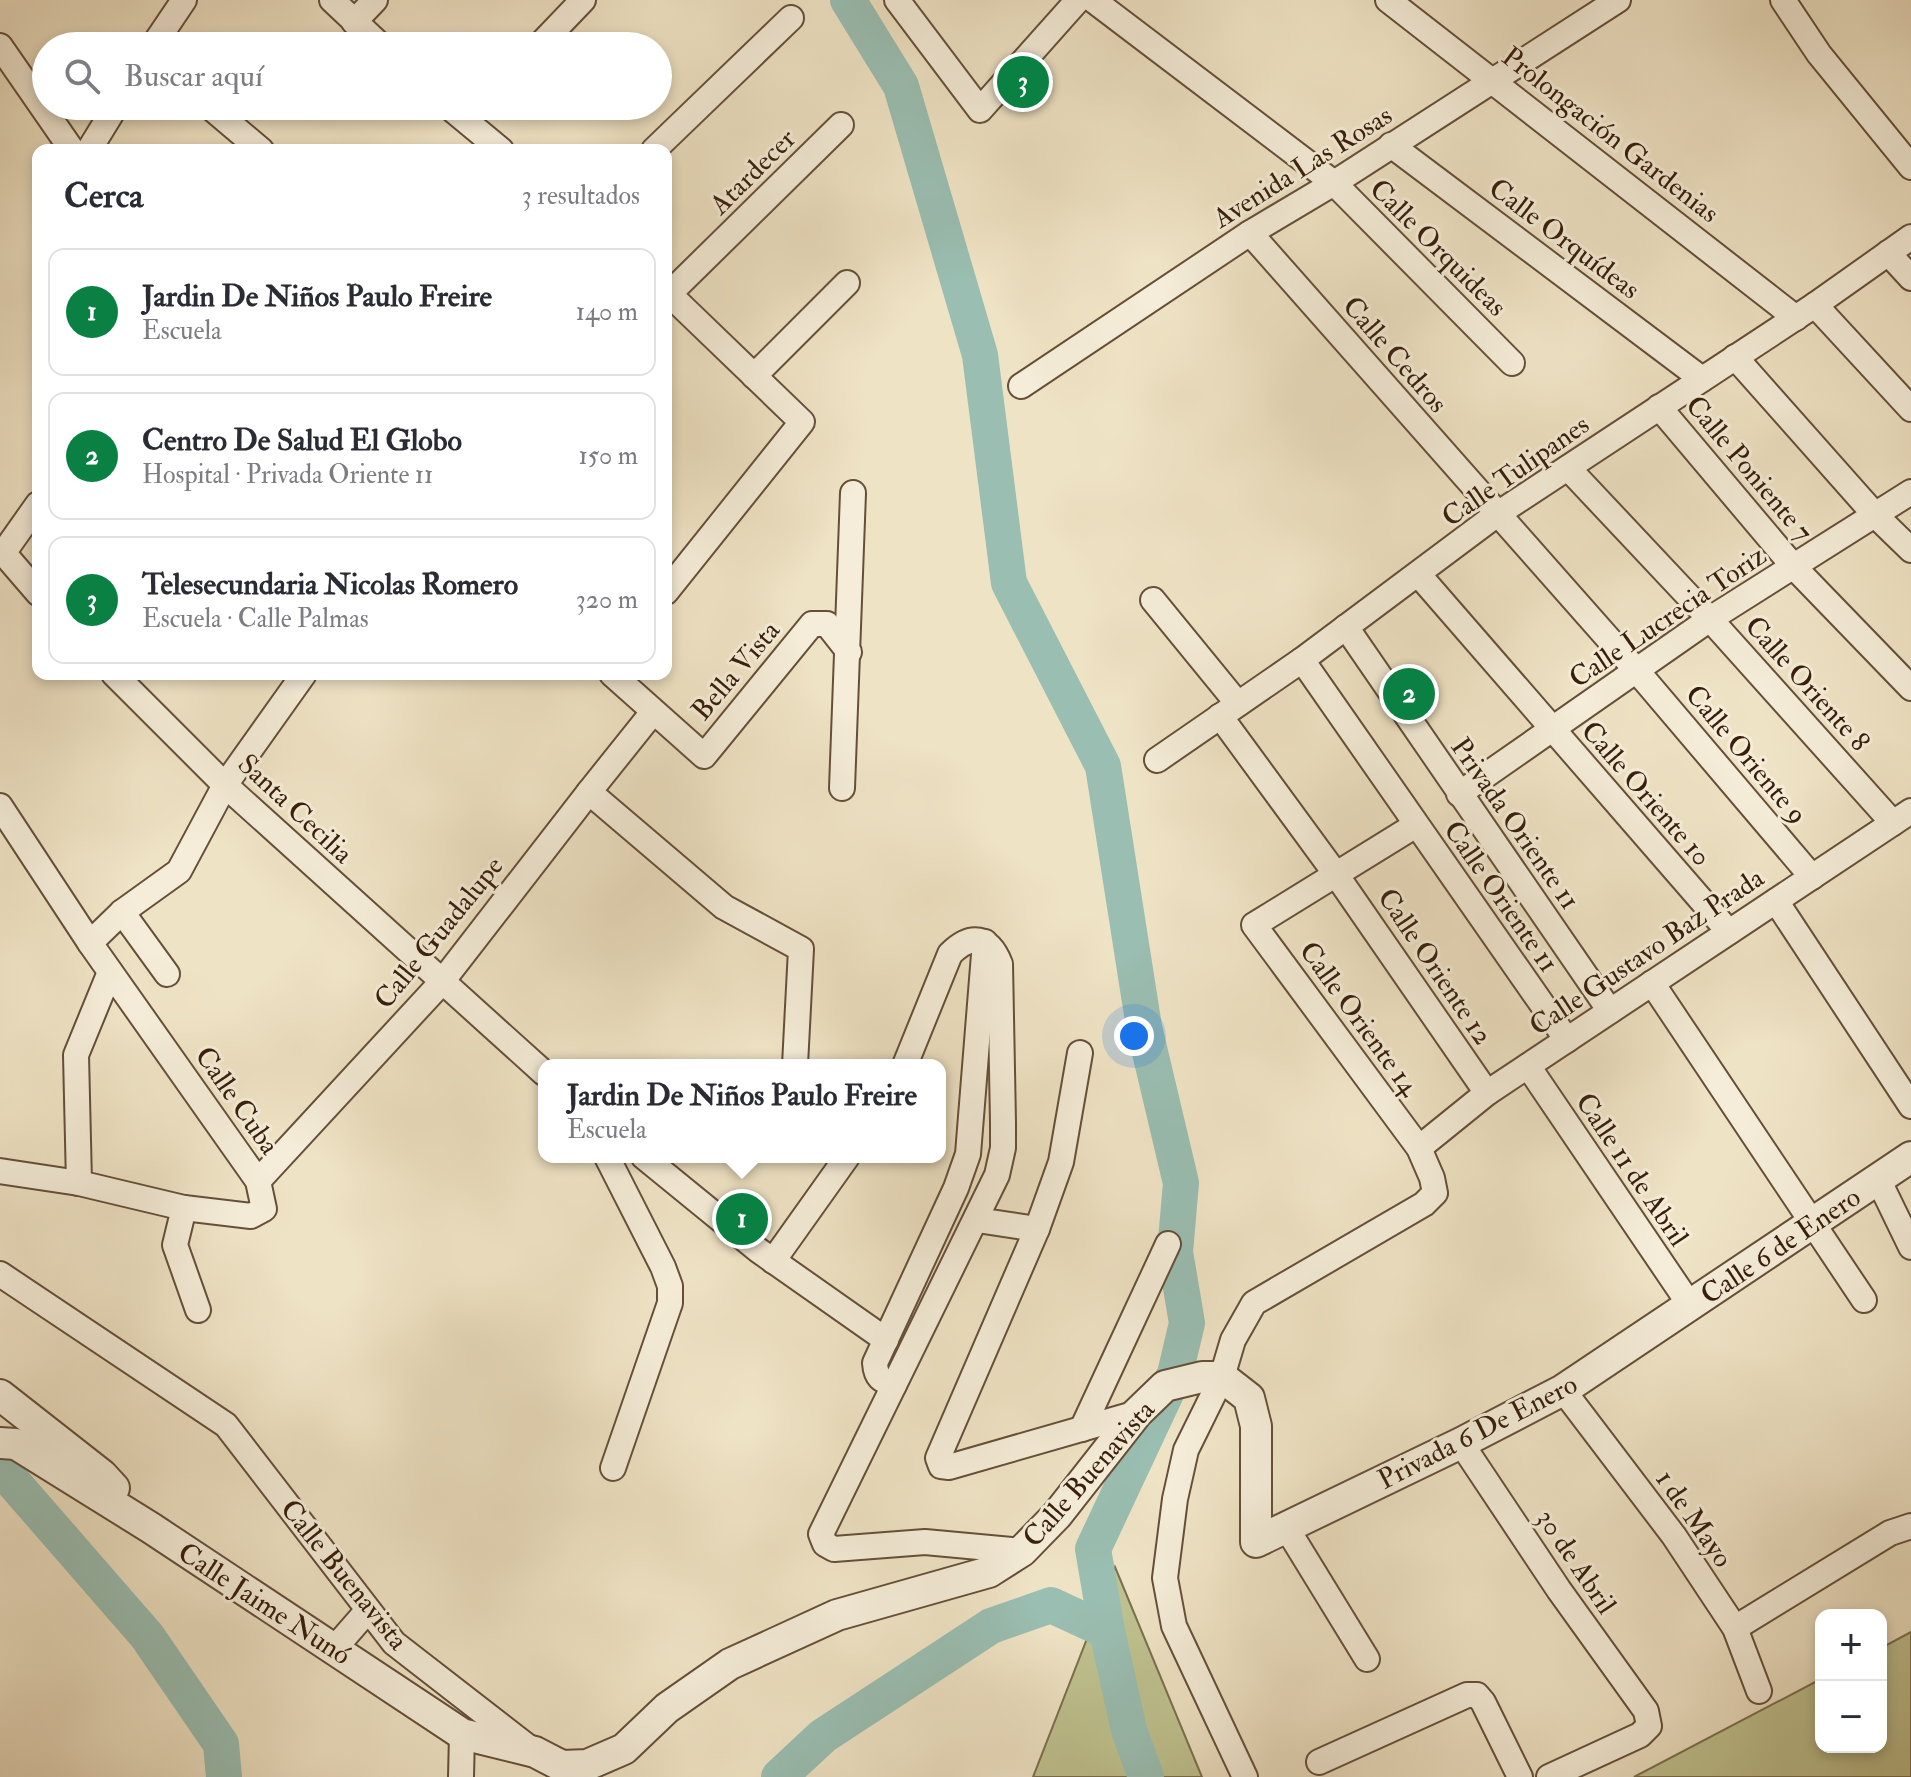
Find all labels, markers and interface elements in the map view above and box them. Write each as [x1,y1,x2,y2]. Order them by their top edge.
search box [32,32,672,120]
street label: Prolongación Gardenias [1494,39,1726,231]
pin: 3 [997,52,1049,112]
icon: search [60,54,104,98]
text: Buscar aquí [124,58,263,95]
street label: Avenida Las Rosas [1206,98,1399,237]
street label: Atardecer [702,121,804,223]
street label: Calle Orquídeas [1482,171,1646,307]
street label: Calle Orquideas [1362,172,1514,324]
text: Cerca [64,175,143,218]
text: 3 resultados [522,180,640,212]
text: Jardin De Niños Paulo Freire [142,278,492,315]
street label: Calle Cedros [1335,289,1455,420]
text: 1 [87,296,97,328]
text: 140 m [576,296,638,328]
text: Escuela [142,315,222,347]
street label: Calle Poniente 7 [1678,389,1820,549]
street label: Calle Tulipanes [1435,408,1596,535]
text: Centro De Salud El Globo [142,422,462,459]
text: 2 [85,440,99,472]
text: 150 m [579,440,638,472]
text: Hospital · Privada Oriente 11 [142,459,433,491]
street label: Calle Lucrecia Toriz [1563,538,1773,696]
text: Telesecundaria Nicolas Romero [142,566,518,603]
text: 3 [87,584,97,616]
text: 320 m [576,584,638,616]
text: Escuela · Calle Palmas [142,603,369,635]
street label: Calle Oriente 8 [1737,609,1877,759]
street label: Bella Vista [684,614,788,728]
pin: 2 [1383,664,1435,724]
street label: Calle Oriente 9 [1677,678,1814,832]
street label: Calle Oriente 10 [1573,714,1718,874]
street label: Privada Oriente 11 [1443,731,1587,917]
street label: Santa Cecilia [230,747,360,872]
street label: Calle Oriente 11 [1436,814,1566,979]
street label: Calle Guadalupe [367,849,511,1016]
street label: Calle Gustavo Baz Prada [1523,860,1771,1044]
street label: Calle Oriente 12 [1370,882,1500,1052]
street label: Calle Oriente 14 [1291,935,1428,1104]
your location [1114,1016,1154,1056]
street label: Calle Cuba [187,1040,287,1162]
popup [538,1059,946,1163]
text: Jardin De Niños Paulo Freire [567,1077,917,1114]
street label: Calle 11 de Abril [1568,1086,1696,1253]
text: Escuela [567,1114,647,1146]
street label: Calle 6 de Enero [1694,1180,1867,1313]
pin: 1 [716,1189,768,1249]
street label: Privada 6 De Enero [1372,1367,1583,1498]
street label: Calle Buenavista [1016,1393,1163,1555]
street label: 1 de Mayo [1648,1463,1740,1574]
street label: Calle Buenavista [272,1493,415,1658]
street label: 30 de Abril [1528,1503,1624,1621]
street label: Calle Jaime Nunó [171,1535,357,1673]
map controls [1815,1609,1887,1753]
button: + [1815,1609,1887,1681]
button: − [1815,1681,1887,1753]

